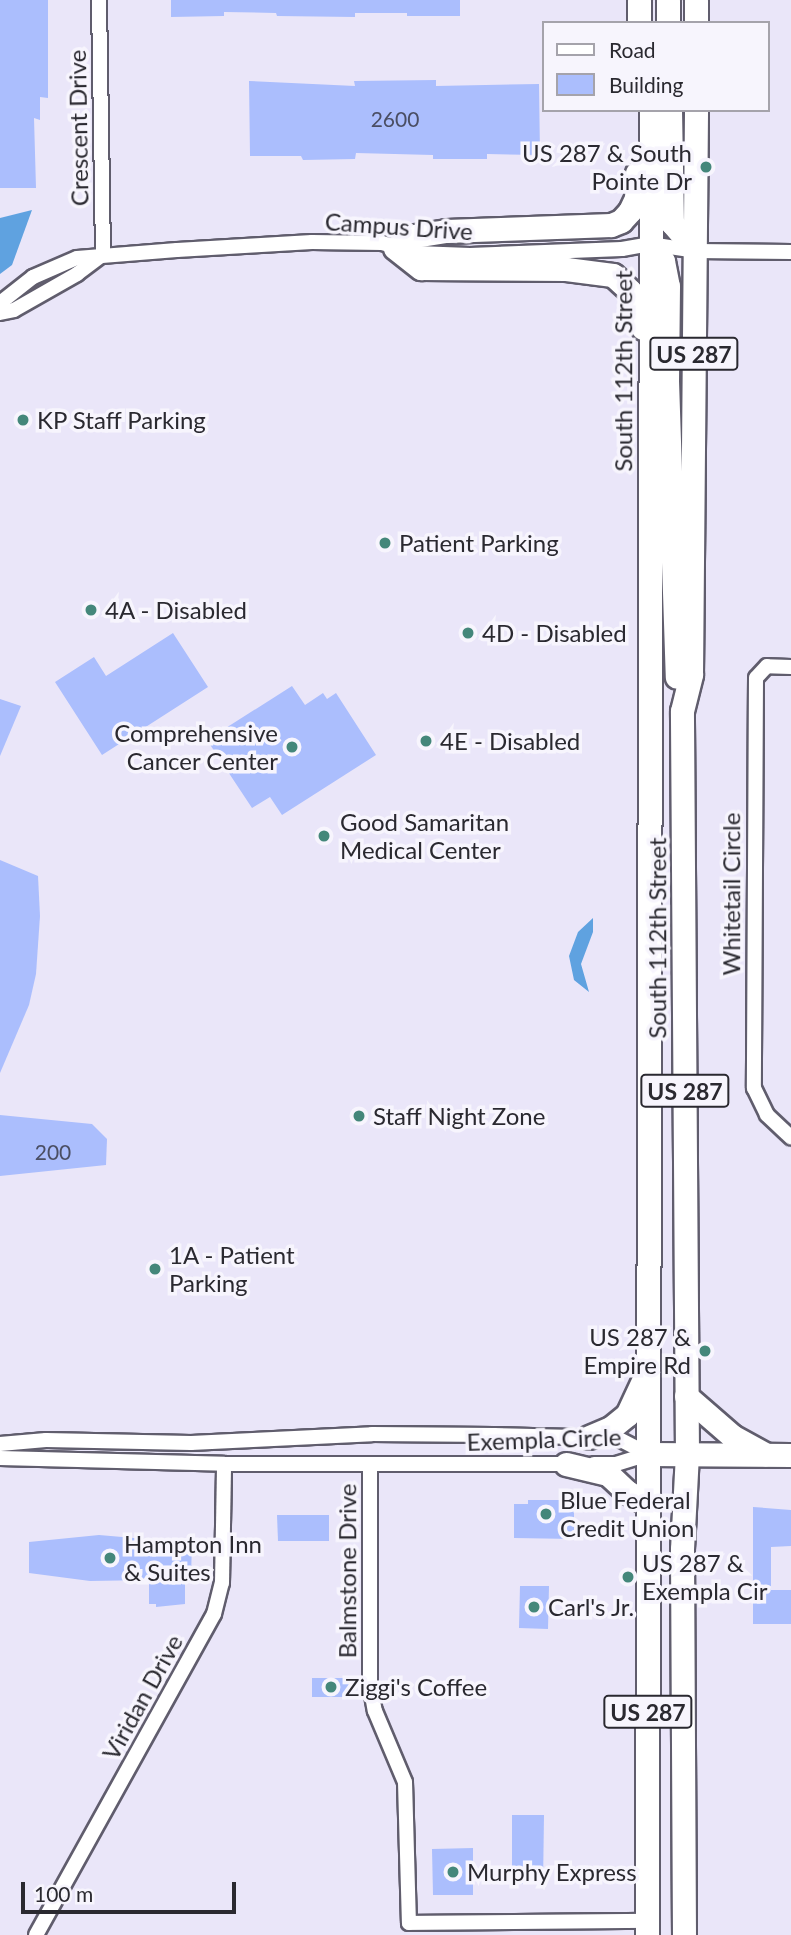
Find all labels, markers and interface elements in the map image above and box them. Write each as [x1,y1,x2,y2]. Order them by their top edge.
legend [542,21,770,112]
text: Road [609,37,656,62]
street label: Crescent Drive [62,50,94,206]
text: Building [609,72,684,97]
house number: 2600 [371,106,419,132]
place label: US 287 & South Pointe Dr [522,139,692,195]
marker: US 287 & South Pointe Dr [698,159,714,175]
street label: Campus Drive [324,206,474,246]
street label: South 112th Street [609,270,637,472]
road number: US 287 [648,334,740,374]
place label: KP Staff Parking [37,406,207,434]
marker: KP Staff Parking [15,412,31,428]
place label: Patient Parking [399,529,559,557]
marker: Patient Parking [377,535,393,551]
place label: 4A - Disabled [105,596,248,624]
marker: 4A - Disabled [83,602,99,618]
place label: 4D - Disabled [482,619,627,647]
marker: 4D - Disabled [460,625,476,641]
place label: Comprehensive Cancer Center [114,719,278,775]
place label: 4E - Disabled [440,727,580,755]
marker: 4E - Disabled [418,733,434,749]
marker: Comprehensive Cancer Center [284,739,300,755]
place label: Good Samaritan Medical Center [340,808,509,864]
street label: Whitetail Circle [717,813,745,975]
marker: Good Samaritan Medical Center [314,826,334,846]
street label: South 112th Street [643,837,671,1039]
road number: US 287 [640,1072,730,1110]
place label: Staff Night Zone [373,1102,546,1130]
marker: Staff Night Zone [351,1108,367,1124]
house number: 200 [35,1139,71,1165]
place label: 1A - Patient Parking [169,1241,295,1297]
marker: 1A - Patient Parking [147,1261,163,1277]
place label: US 287 & Empire Rd [584,1323,691,1379]
marker: US 287 & Empire Rd [697,1343,713,1359]
street label: Exempla Circle [466,1422,622,1456]
street label: Balmstone Drive [333,1484,361,1658]
place label: Blue Federal Credit Union [560,1486,694,1542]
marker: Blue Federal Credit Union [538,1506,554,1522]
place label: Hampton Inn & Suites [124,1530,262,1586]
place label: US 287 & Exempla Cir [642,1549,767,1605]
marker: Hampton Inn & Suites [102,1550,118,1566]
marker: US 287 & Exempla Cir [620,1569,636,1585]
place label: Carl's Jr. [548,1593,635,1621]
marker: Carl's Jr. [526,1599,542,1615]
street label: Viridan Drive [96,1629,188,1765]
place label: Ziggi's Coffee [345,1673,487,1701]
marker: Ziggi's Coffee [323,1679,339,1695]
road number: US 287 [602,1693,694,1732]
place label: Murphy Express [467,1858,637,1886]
marker: Murphy Express [445,1864,461,1880]
scale bar [24,1868,240,1912]
text: 100 m [34,1881,93,1906]

